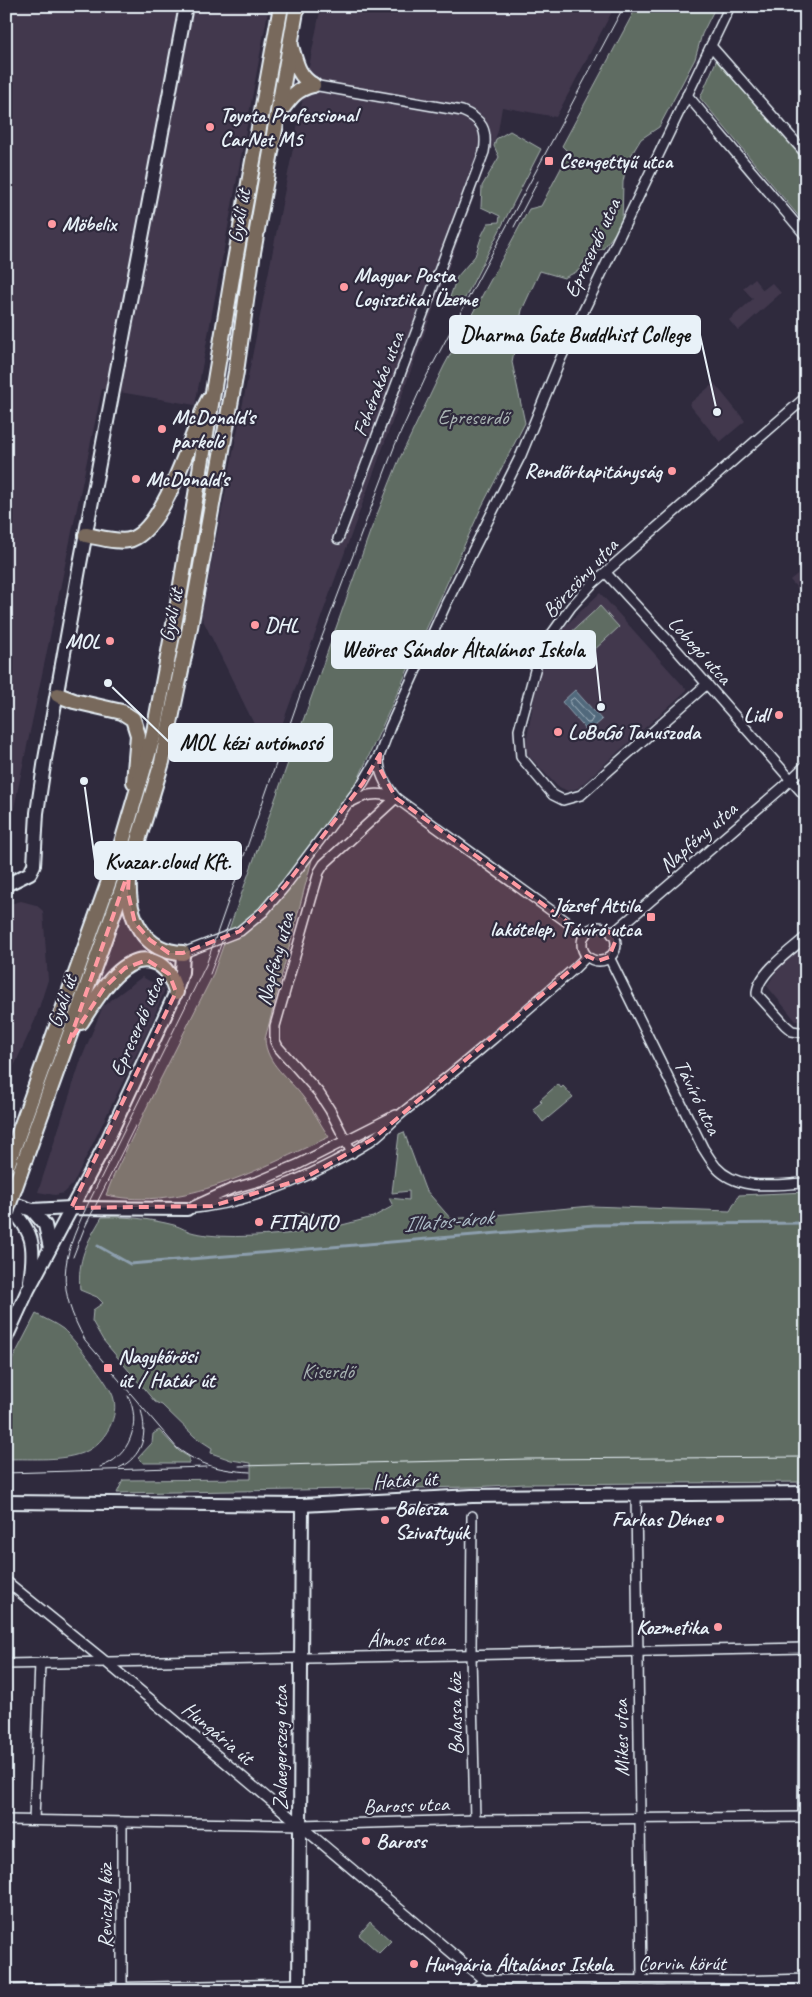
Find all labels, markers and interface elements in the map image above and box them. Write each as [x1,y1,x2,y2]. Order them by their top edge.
place label: Toyota Professional CarNet M5 [220,102,362,152]
marker: Toyota Professional CarNet M5 [204,121,216,133]
place label: Csengettyű utca [559,148,674,174]
marker: Csengettyű utca [543,155,555,167]
street label: Gyáli út [222,185,257,245]
street label: Epreserdő utca [558,193,627,302]
place label: Möbelix [62,211,118,237]
marker: Möbelix [46,218,58,230]
place label: Magyar Posta Logisztikai Üzeme [354,262,479,312]
marker: Magyar Posta Logisztikai Üzeme [338,281,350,293]
callout: Dharma Gate Buddhist College [450,316,700,353]
text: Dharma Gate Buddhist College [460,321,691,349]
street label: Fehérakác utca [346,327,410,440]
place label: McDonald's parkoló [172,404,258,454]
park label: Epreserdő [438,404,512,430]
marker: McDonald's parkoló [156,423,168,435]
place label: Rendőrkapitányság [524,458,663,485]
marker: Rendőrkapitányság [666,465,678,477]
place label: McDonald's [146,466,232,492]
marker: McDonald's [130,473,142,485]
street label: Börzsöny utca [537,532,624,623]
street label: Gyáli út [153,584,189,644]
street label: Lobogó utca [662,610,739,691]
place label: DHL [265,612,299,638]
marker: DHL [249,619,261,631]
place label: MOL [65,628,101,654]
callout: Weöres Sándor Általános Iskola [332,631,595,668]
marker: MOL [104,635,116,647]
text: Weöres Sándor Általános Iskola [342,636,586,664]
place label: Lidl [744,702,773,728]
marker: Lidl [773,709,785,721]
place label: LoBoGó Tanuszoda [568,719,702,745]
callout: MOL kézi autómosó [169,724,332,761]
marker: LoBoGó Tanuszoda [552,726,564,738]
text: MOL kézi autómosó [180,729,326,757]
street label: Napfény utca [654,795,744,878]
callout: Kvazar.cloud Kft. [95,842,241,879]
text: Kvazar.cloud Kft. [105,848,232,876]
place label: József Attila lakótelep, Távíró utca [490,892,643,942]
street label: Napfény utca [250,908,300,1008]
marker: József Attila lakótelep, Távíró utca [645,911,657,923]
street label: Gyáli út [41,969,84,1031]
street label: Epreserdő utca [104,971,171,1080]
street label: Távíró utca [669,1055,728,1140]
water label: Illatos-árok [402,1203,498,1239]
place label: FITAUTO [269,1209,341,1235]
marker: FITAUTO [253,1216,265,1228]
place label: Nagykőrösi út / Határ út [118,1343,217,1393]
park label: Kiserdő [302,1358,357,1384]
marker: Nagykőrösi út / Határ út [102,1362,114,1374]
street label: Határ út [372,1465,440,1495]
place label: Bolesza Szivattyúk [395,1495,471,1546]
place label: Farkas Dénes [612,1506,713,1532]
marker: Farkas Dénes [714,1513,726,1525]
marker: Bolesza Szivattyúk [379,1514,391,1526]
place label: Kozmetika [636,1614,710,1640]
marker: Kozmetika [712,1621,724,1633]
street label: Álmos utca [367,1625,447,1653]
street label: Balassa köz [441,1671,469,1755]
street label: Zalaegerszeg utca [267,1684,293,1810]
street label: Hungária út [177,1696,261,1772]
street label: Mikes utca [607,1697,635,1777]
street label: Baross utca [363,1790,451,1819]
place label: Baross [376,1828,429,1854]
marker: Baross [360,1835,372,1847]
street label: Reviczky köz [92,1861,118,1948]
street label: Corvin körút [638,1950,728,1976]
place label: Hungária Általános Iskola [424,1951,615,1977]
marker: Hungária Általános Iskola [408,1958,420,1970]

